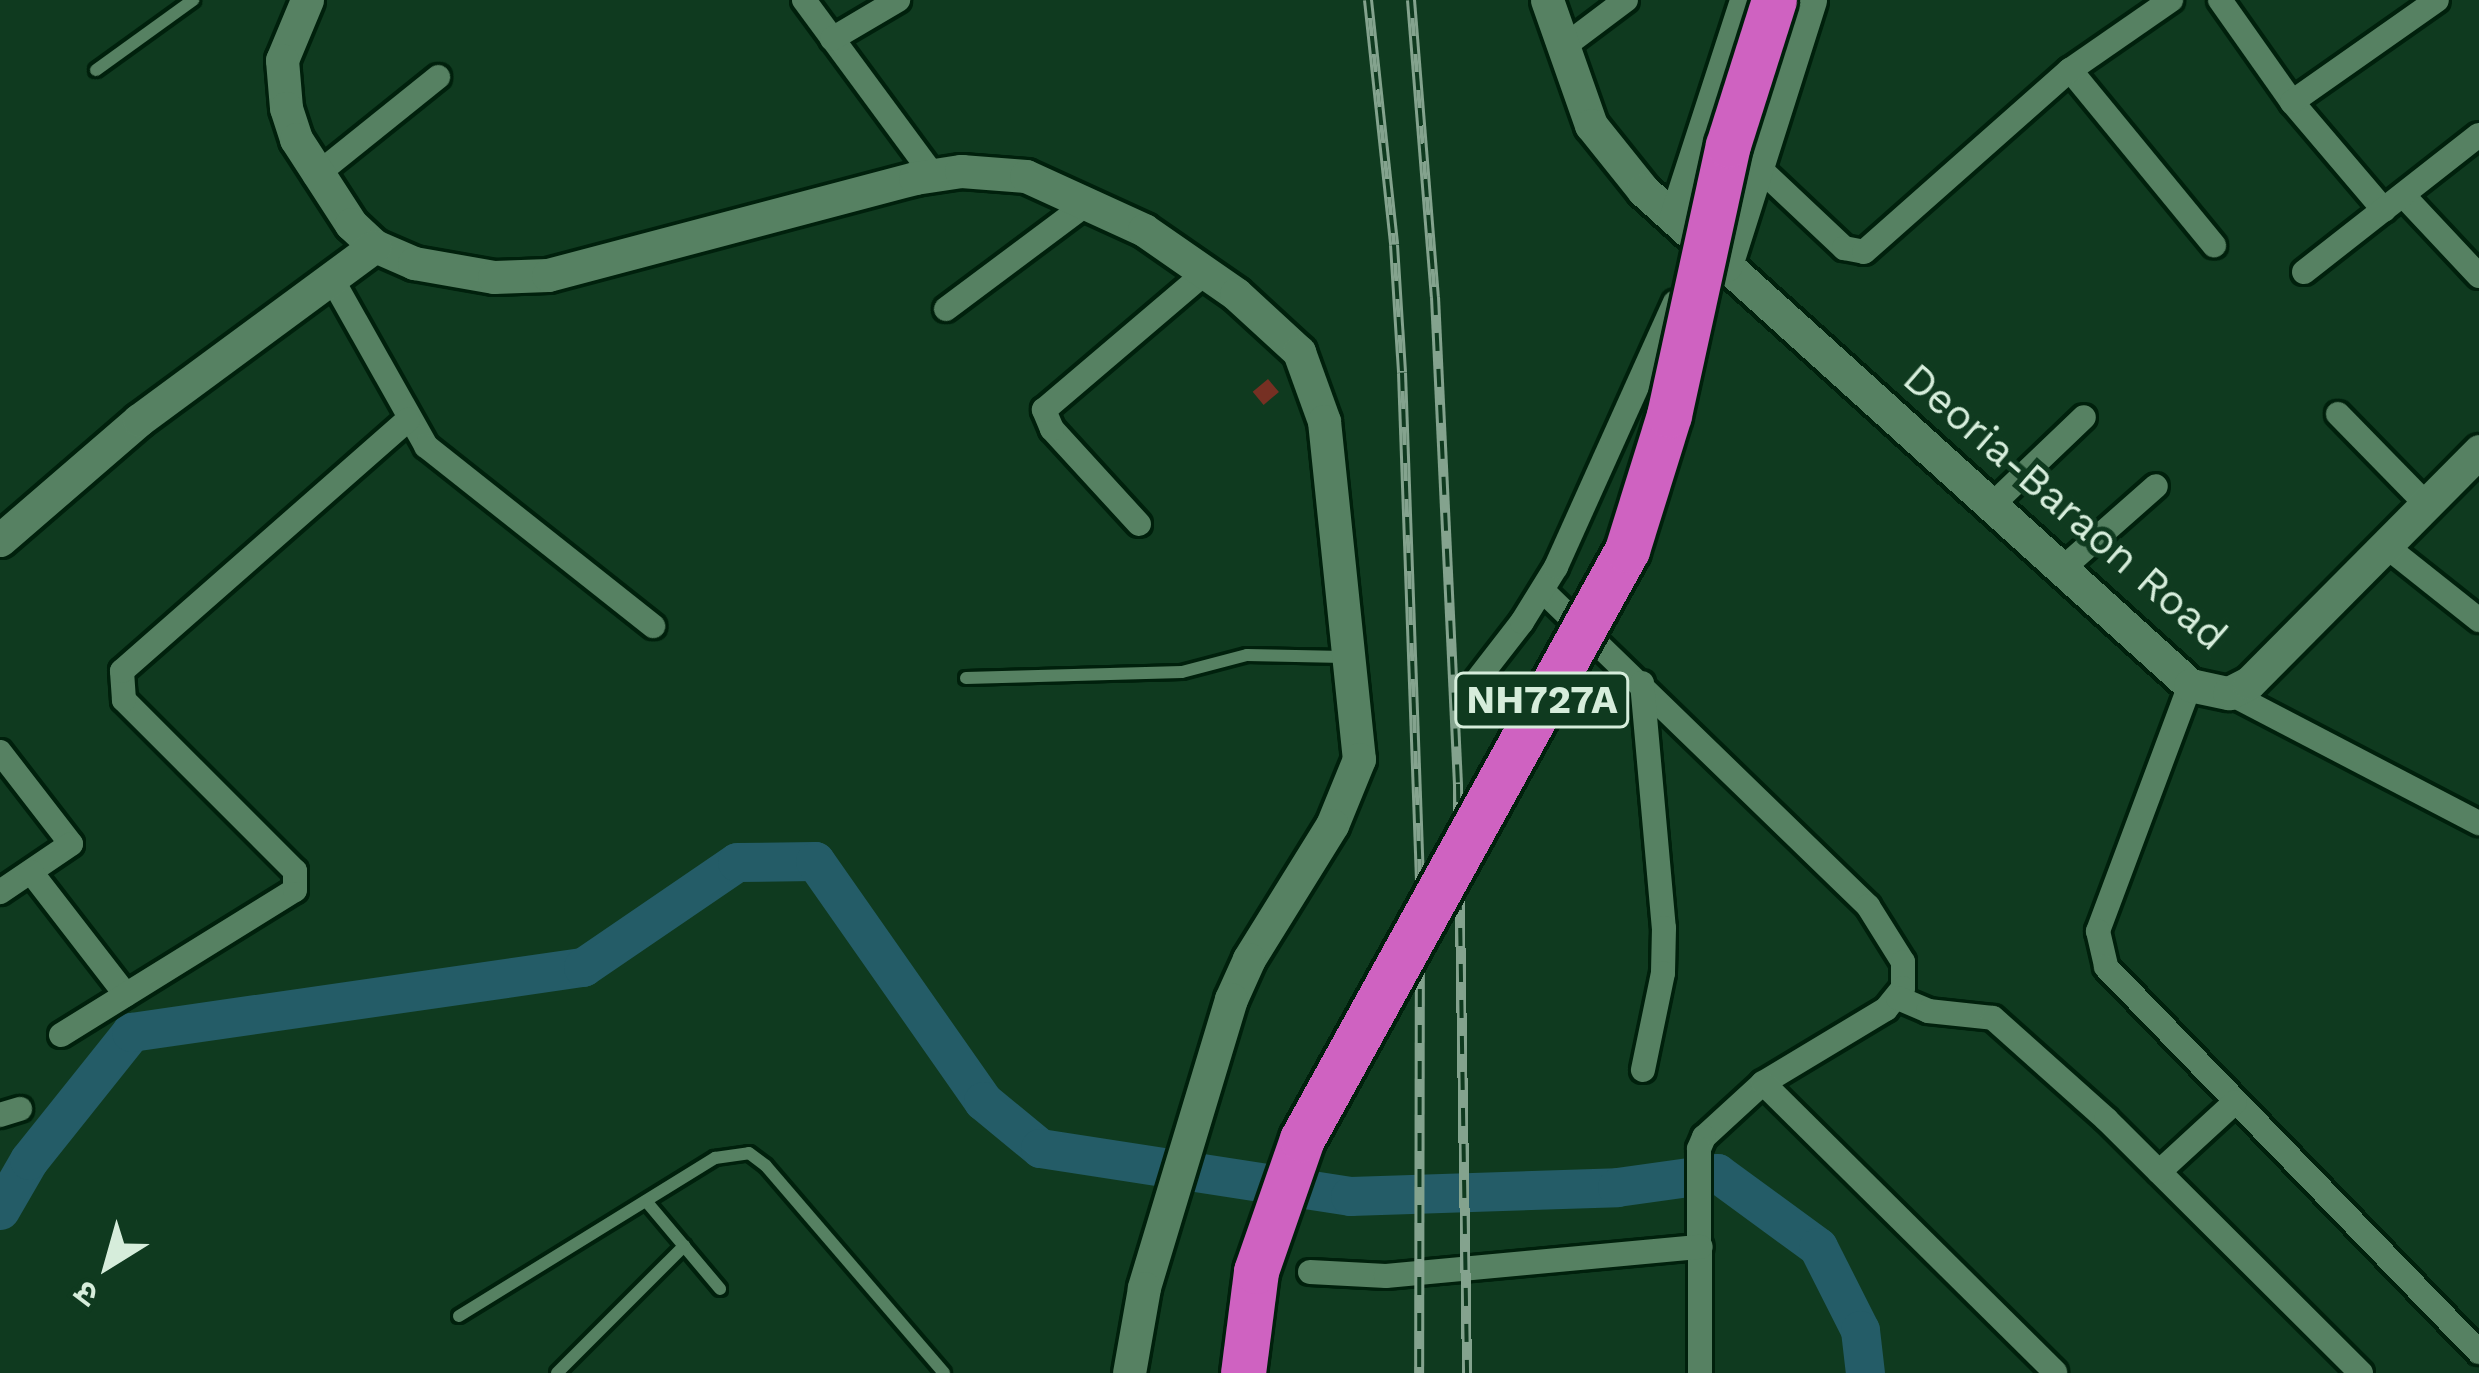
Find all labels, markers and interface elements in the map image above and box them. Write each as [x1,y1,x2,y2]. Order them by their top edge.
street label: Deoria-Baraon Road [1893,353,2237,661]
road number: NH727A [1452,667,1632,733]
north arrow [48,1205,168,1325]
text: उ [67,1273,105,1316]

